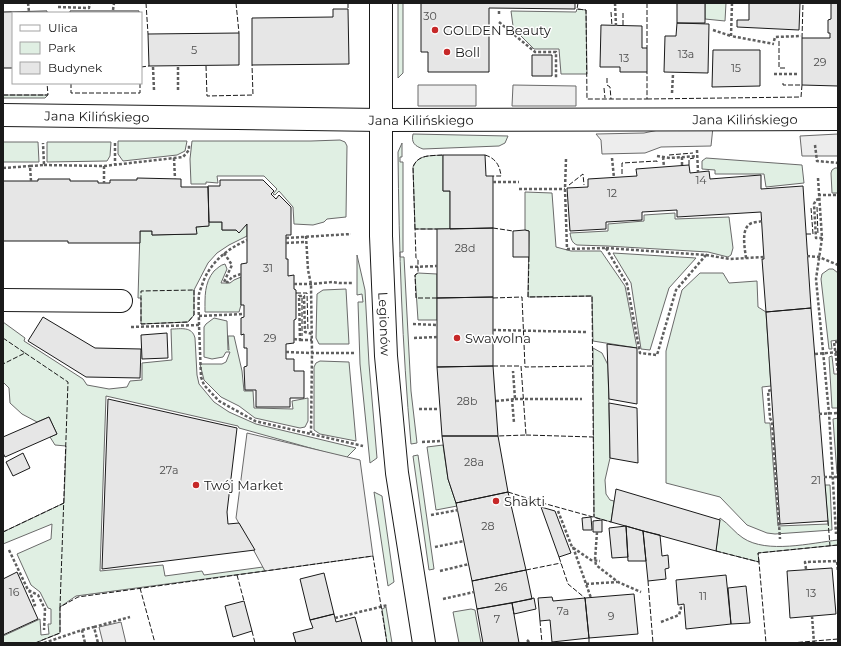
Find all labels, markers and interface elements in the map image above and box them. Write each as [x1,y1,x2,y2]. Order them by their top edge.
house number: 30 [423,9,437,23]
legend [12,12,142,84]
text: Ulica [48,20,78,35]
place label: GOLDEN Beauty [443,22,552,38]
marker: GOLDEN Beauty [430,25,440,35]
text: Park [48,40,76,55]
house number: 5 [191,43,197,57]
place label: Boll [455,44,480,60]
marker: Boll [442,47,452,57]
house number: 13a [678,47,694,61]
house number: 13 [619,51,629,65]
house number: 29 [814,55,827,69]
text: Budynek [48,60,103,75]
house number: 15 [731,61,741,75]
street label: Jana Kilińskiego [43,108,150,125]
street label: Jana Kilińskiego [691,111,798,127]
street label: Jana Kilińskiego [367,112,474,128]
house number: 14 [695,173,707,187]
house number: 12 [607,186,617,200]
house number: 28d [455,241,475,255]
house number: 31 [263,261,273,275]
street label: Legionów [375,292,394,357]
place label: Swawolna [465,330,531,346]
house number: 29 [264,331,277,345]
marker: Swawolna [452,333,462,343]
house number: 28b [457,394,477,408]
house number: 28a [464,455,484,469]
house number: 27a [160,463,178,477]
house number: 21 [811,473,821,487]
place label: Twój Market [204,477,283,493]
marker: Twój Market [191,480,201,490]
place label: Shakti [504,493,545,509]
marker: Shakti [491,496,501,506]
house number: 28 [481,519,495,533]
house number: 26 [495,580,508,594]
house number: 16 [9,585,20,599]
house number: 13 [806,586,816,600]
house number: 11 [699,589,707,603]
house number: 7a [557,604,569,618]
house number: 9 [608,609,615,623]
house number: 7 [494,612,500,626]

